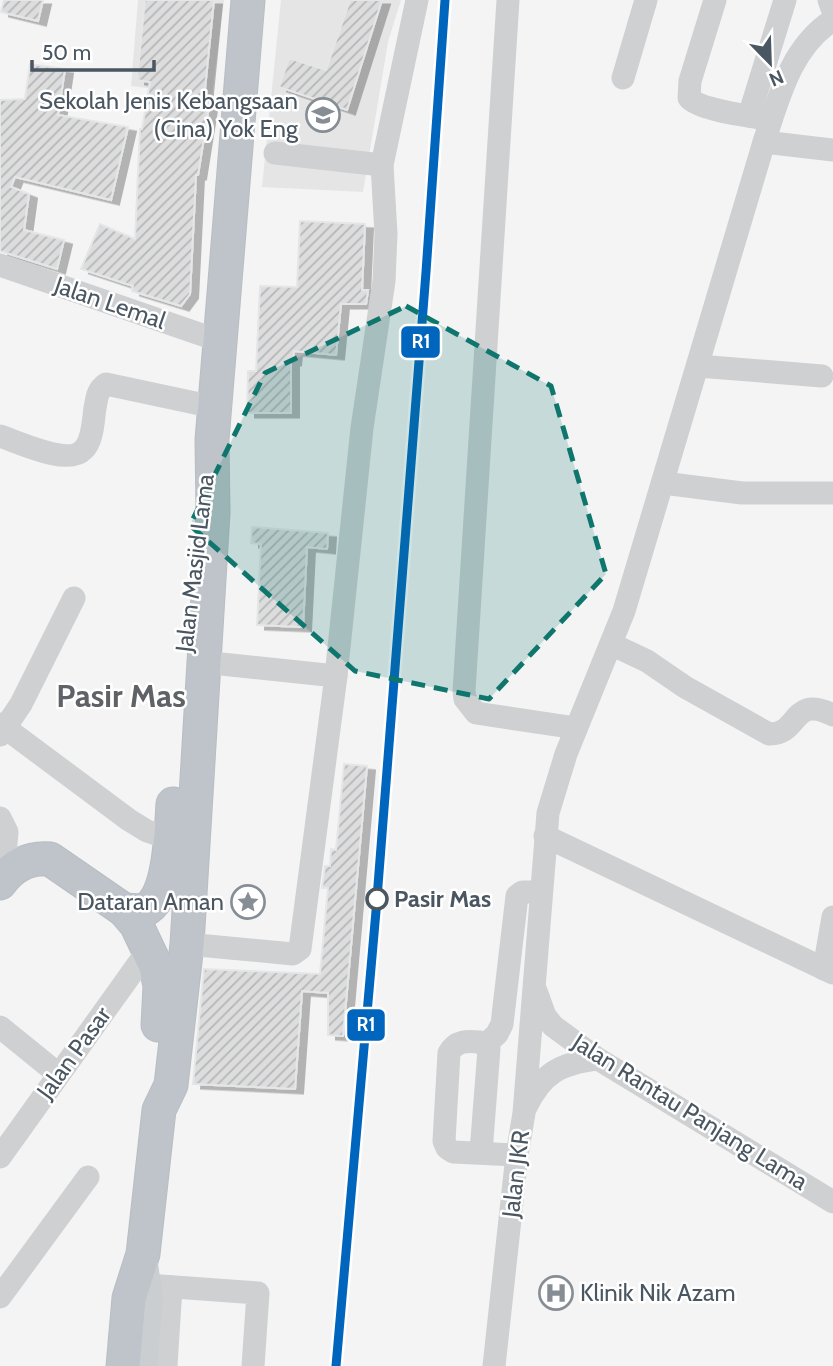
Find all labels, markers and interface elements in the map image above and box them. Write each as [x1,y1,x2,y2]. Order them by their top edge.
scale bar [32,28,154,72]
north arrow [735,28,805,98]
text: 50 m [42,40,91,65]
text: N [766,65,787,91]
place label: Sekolah Jenis Kebangsaan (Cina) Yok Eng [39,86,299,143]
school or university icon: Sekolah Jenis Kebangsaan (Cina) Yok Eng [304,96,342,134]
street label: Jalan Lemal [50,270,170,335]
line badge: R1 [400,325,441,359]
text: R1 [412,330,430,353]
street label: Jalan Masjid Lama [169,472,220,655]
district label: Pasir Mas [56,676,186,715]
place icon: Dataran Aman [229,883,267,921]
place label: Pasir Mas [394,884,491,913]
place label: Dataran Aman [77,887,224,916]
marker: Pasir Mas [366,888,388,910]
street label: Jalan Pasar [30,1000,117,1105]
line badge: R1 [346,1008,386,1042]
text: R1 [357,1013,375,1036]
street label: Jalan Rantau Panjang Lama [566,1027,814,1196]
street label: Jalan JKR [496,1128,535,1220]
hospital icon: Klinik Nik Azam [537,1274,575,1312]
place label: Klinik Nik Azam [580,1278,736,1307]

